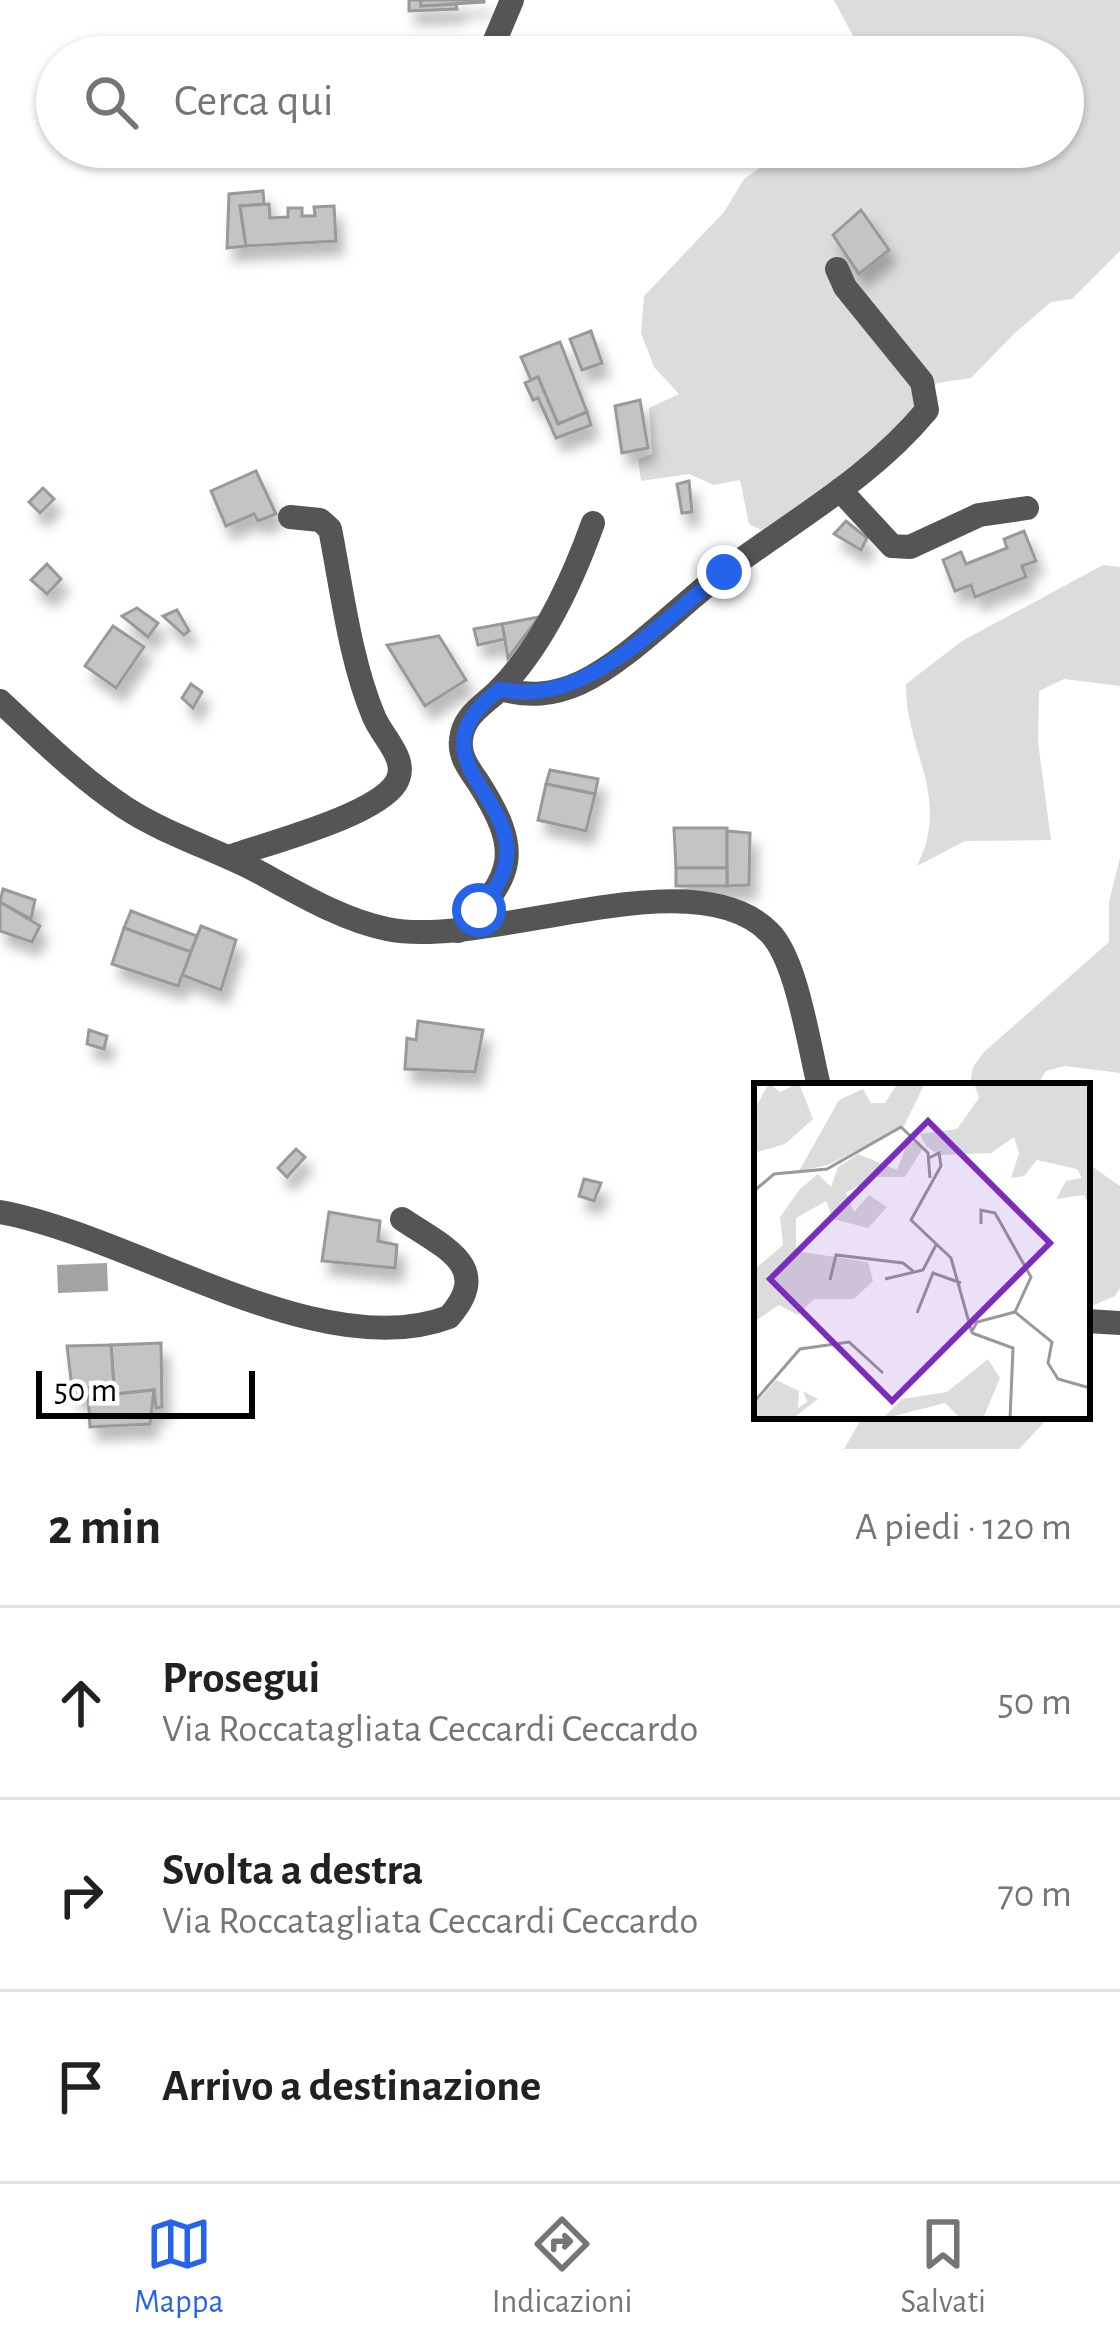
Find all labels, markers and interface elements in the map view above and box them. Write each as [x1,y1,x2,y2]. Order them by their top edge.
search box [36,36,1084,168]
icon: search [78,69,144,135]
text: Cerca qui [174,79,334,124]
route end [697,545,751,599]
route start [452,883,506,937]
inset map [754,1083,1090,1419]
scale bar [36,1365,255,1418]
text: 50 m [54,1375,117,1408]
text: 2 min [48,1502,161,1553]
text: A piedi · 120 m [855,1508,1072,1547]
text: Prosegui [162,1656,320,1701]
icon: ahead [48,1670,114,1736]
text: 50 m [997,1683,1072,1722]
text: Via Roccatagliata Ceccardi Ceccardo [162,1710,698,1749]
text: Svolta a destra [162,1848,423,1893]
icon: right [48,1862,114,1928]
text: 70 m [998,1875,1072,1914]
text: Via Roccatagliata Ceccardi Ceccardo [162,1902,698,1941]
icon: arrive [48,2054,114,2120]
text: Arrivo a destinazione [162,2064,541,2109]
tab: Mappa [134,2211,224,2323]
tab: Indicazioni [492,2211,633,2323]
tab: Salvati [901,2211,986,2323]

